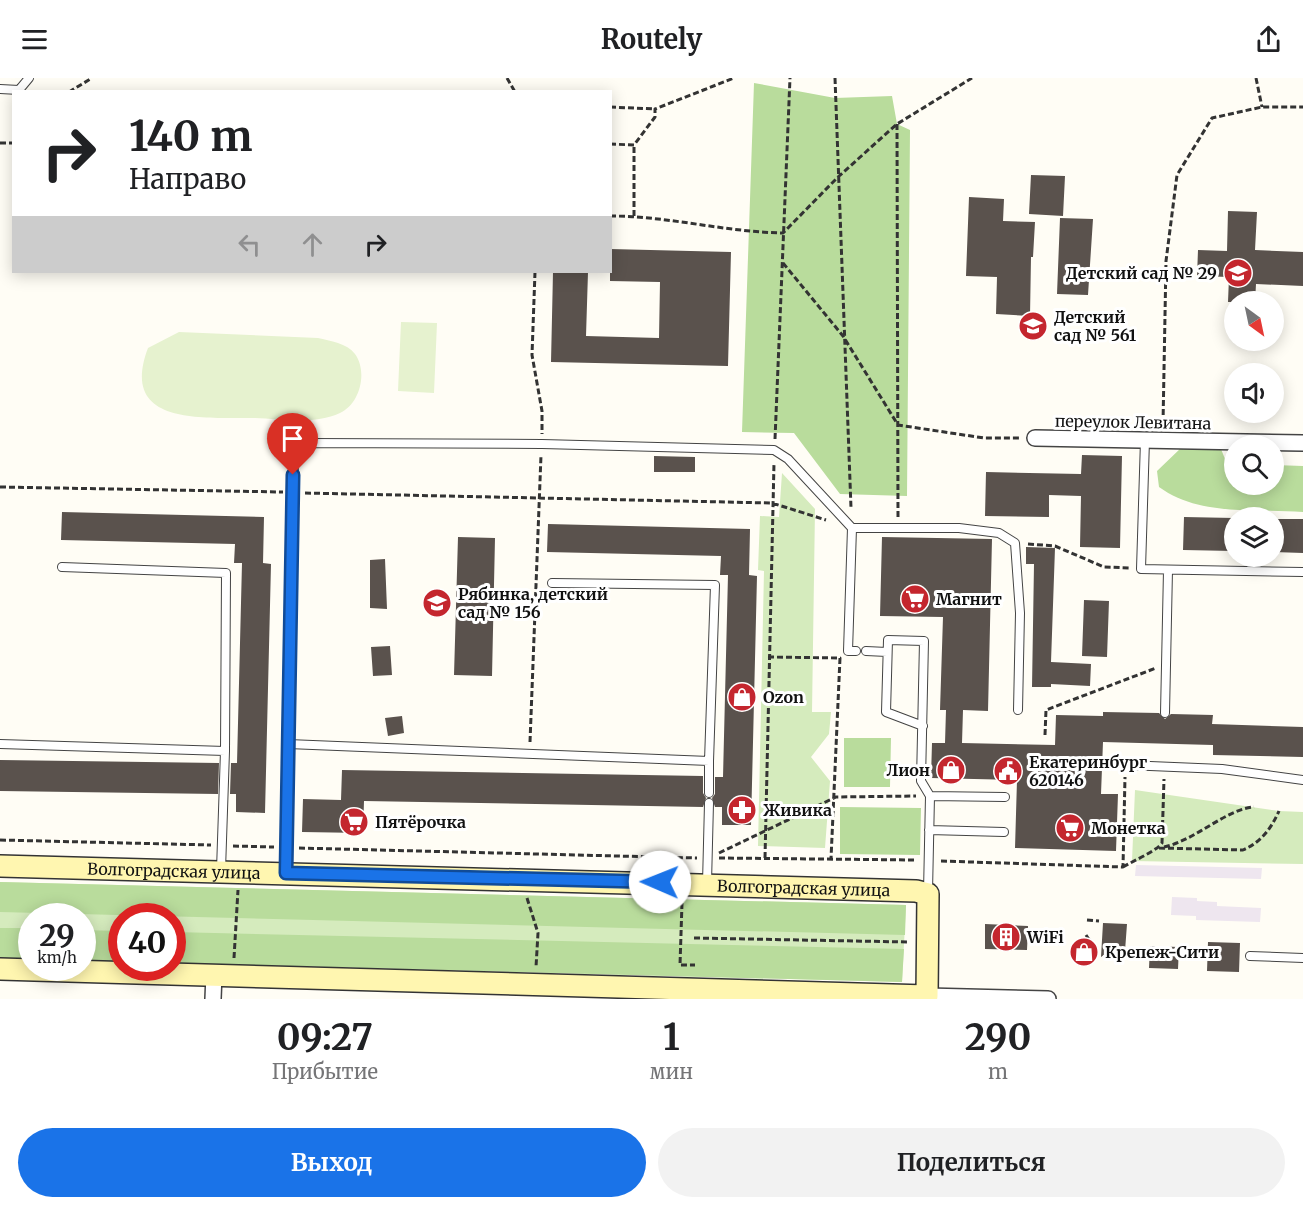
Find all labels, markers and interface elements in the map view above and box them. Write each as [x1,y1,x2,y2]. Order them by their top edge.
text: Routely [601,22,702,56]
icon: menu [18,23,51,56]
icon: share [1252,23,1285,56]
text: 140 m [129,110,252,162]
icon: right [30,114,108,192]
text: Направо [129,162,246,196]
icon: left [233,228,266,261]
icon: ahead [296,228,329,261]
icon: right [359,228,392,261]
school or university icon: Детский сад № 29 [1222,257,1254,289]
place label: Детский сад № 29 [1066,263,1217,283]
north arrow [1224,291,1284,351]
map controls [1224,291,1284,567]
place label: Детский сад № 561 [1054,307,1137,345]
school or university icon: Детский сад № 561 [1017,310,1049,342]
button: sound [1224,363,1284,423]
street label: переулок Левитана [1055,411,1212,433]
pin [267,413,318,475]
icon: arrive [276,422,309,455]
button: search [1224,435,1284,495]
button: layers [1224,507,1284,567]
supermarket icon: Магнит [899,583,931,615]
place label: Рябинка, детский сад № 156 [458,584,608,622]
school or university icon: Рябинка, детский сад № 156 [421,587,453,619]
place label: Магнит [936,589,1002,609]
shop icon: Ozon [726,681,758,713]
place label: Ozon [763,687,804,707]
place label: Екатеринбург 620146 [1029,752,1148,790]
shop icon: Лион [935,754,967,786]
public building icon: Екатеринбург 620146 [992,755,1024,787]
place label: Лион [887,760,930,780]
pharmacy icon: Живика [726,794,758,826]
place label: Живика [763,800,832,820]
supermarket icon: Пятёрочка [338,806,370,838]
place label: Пятёрочка [375,812,466,832]
supermarket icon: Монетка [1054,812,1086,844]
place label: Монетка [1091,818,1166,838]
position arrow [628,850,692,914]
street label: Волгоградская улица [87,858,261,883]
street label: Волгоградская улица [717,876,891,900]
speed limit sign: 40 [108,903,186,981]
text: 29 [39,916,75,954]
building icon: WiFi [990,921,1022,953]
place label: WiFi [1026,927,1064,947]
shop icon: Крепеж-Сити [1068,936,1100,968]
place label: Крепеж-Сити [1105,942,1219,962]
text: km/h [37,948,77,967]
text: 09:27 [277,1015,373,1060]
text: 1 [663,1015,680,1060]
text: 290 [965,1015,1031,1060]
text: Прибытие [272,1059,378,1084]
text: мин [649,1059,693,1084]
text: m [988,1059,1008,1084]
button: Выход [18,1128,646,1197]
button: Поделиться [658,1128,1285,1197]

